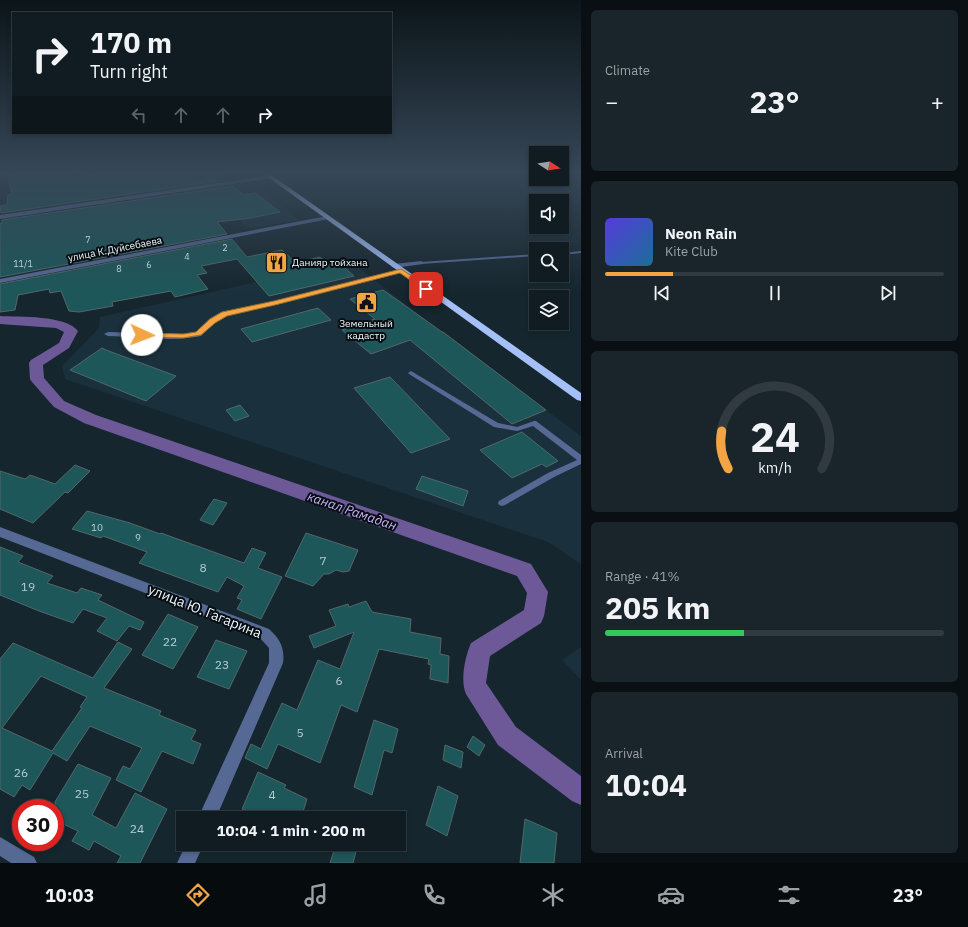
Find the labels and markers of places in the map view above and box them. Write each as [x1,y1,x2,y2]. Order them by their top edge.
restaurant icon: Данияр тойхана [263,249,289,275]
place label: Данияр тойхана [292,256,368,269]
pin [409,272,443,306]
public building icon: Земельный кадастр [353,290,379,316]
place label: Земельный кадастр [339,317,393,342]

